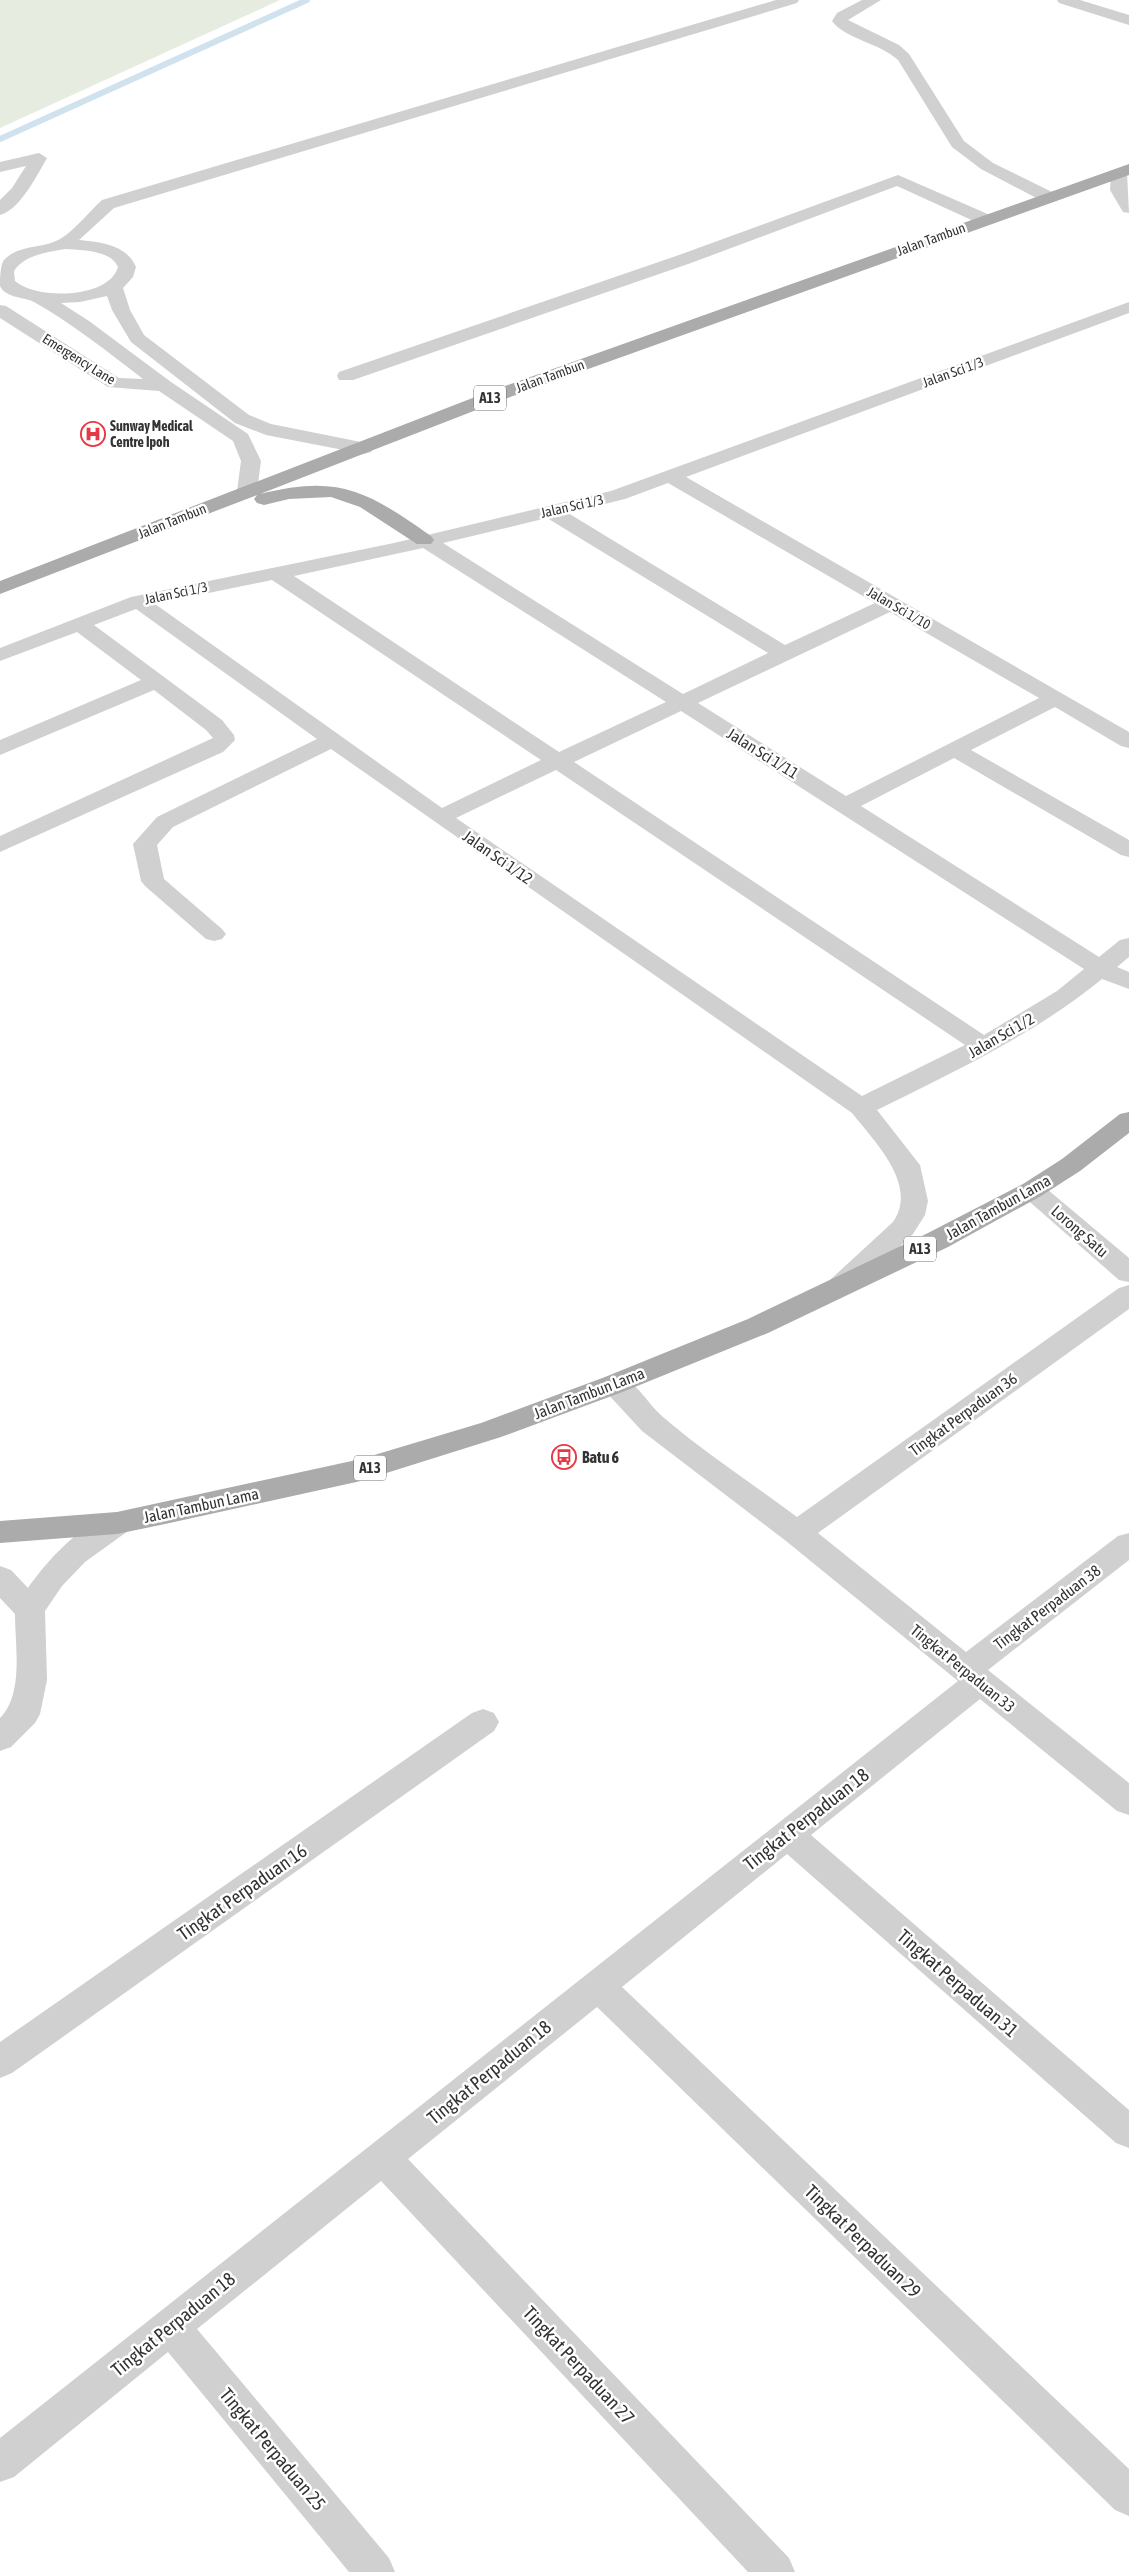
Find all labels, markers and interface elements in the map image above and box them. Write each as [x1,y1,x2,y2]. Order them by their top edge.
street label: Jalan Tambun [894,219,968,259]
street label: Emergency Lane [40,330,118,388]
street label: Jalan Sci 1/3 [920,354,986,390]
street label: Jalan Tambun [513,356,587,396]
road number: A13 [474,386,506,410]
place label: Sunway Medical Centre Ipoh [110,418,193,450]
hospital icon: Sunway Medical Centre Ipoh [80,421,106,447]
street label: Jalan Sci 1/3 [539,491,605,521]
street label: Jalan Tambun [136,500,208,542]
street label: Jalan Sci 1/3 [143,579,209,607]
street label: Jalan Sci 1/10 [864,583,934,633]
street label: Jalan Sci 1/11 [724,724,802,782]
street label: Jalan Sci 1/12 [460,826,536,888]
street label: Jalan Sci 1/2 [965,1009,1037,1061]
street label: Jalan Tambun Lama [943,1171,1053,1243]
street label: Lorong Satu [1047,1201,1112,1261]
road number: A13 [904,1236,936,1262]
street label: Jalan Tambun Lama [531,1364,647,1422]
street label: Tingkat Perpaduan 36 [906,1369,1021,1460]
bus stop icon: Batu 6 [551,1444,577,1470]
place label: Batu 6 [582,1448,620,1466]
road number: A13 [354,1456,386,1480]
street label: Jalan Tambun Lama [142,1484,260,1526]
street label: Tingkat Perpaduan 38 [990,1561,1104,1654]
street label: Tingkat Perpaduan 33 [907,1620,1019,1716]
street label: Tingkat Perpaduan 18 [739,1763,873,1875]
street label: Tingkat Perpaduan 16 [173,1839,311,1945]
street label: Tingkat Perpaduan 31 [893,1925,1023,2041]
street label: Tingkat Perpaduan 18 [423,2015,555,2129]
street label: Tingkat Perpaduan 29 [800,2180,926,2302]
street label: Tingkat Perpaduan 18 [107,2267,239,2381]
street label: Tingkat Perpaduan 27 [519,2302,639,2428]
street label: Tingkat Perpaduan 25 [215,2383,331,2515]

